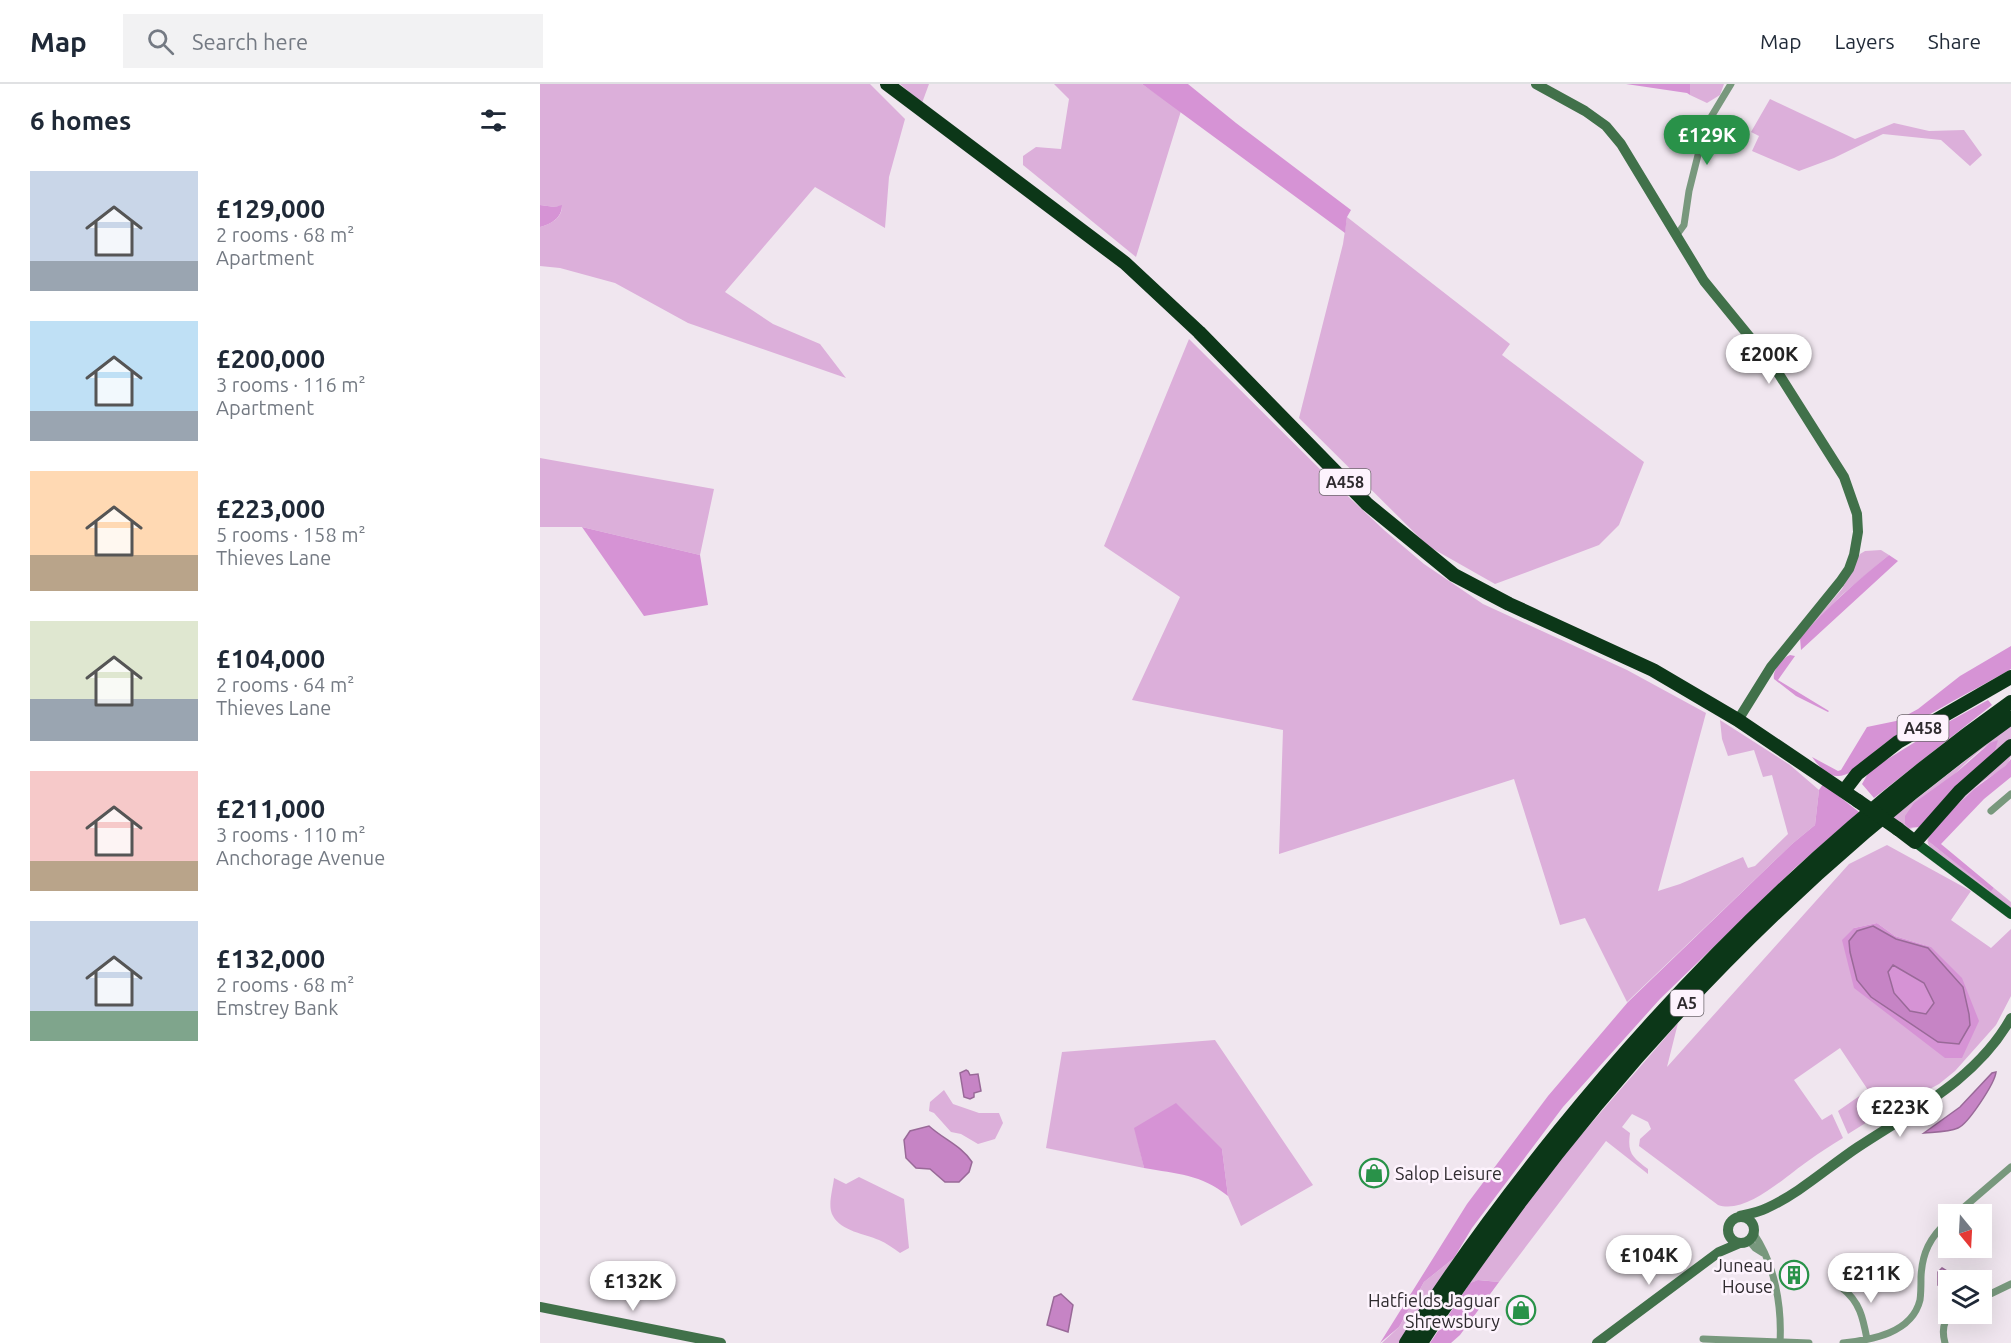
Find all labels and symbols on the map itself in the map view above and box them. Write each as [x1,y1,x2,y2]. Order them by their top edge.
pin: £129K [1665,115,1749,166]
pin: £200K [1727,334,1811,385]
road number: A458 [1320,469,1370,495]
road number: A458 [1898,715,1948,741]
road number: A5 [1670,990,1704,1016]
pin: £223K [1858,1087,1942,1138]
shop icon: Salop Leisure [1358,1157,1390,1189]
place label: Salop Leisure [1395,1163,1502,1183]
north arrow [1938,1204,1992,1258]
pin: £104K [1607,1235,1691,1286]
pin: £211K [1829,1253,1913,1304]
place label: Juneau House [1714,1255,1773,1296]
building icon: Juneau House [1778,1259,1810,1291]
pin: £132K [591,1261,675,1312]
place label: Hatfields Jaguar Shrewsbury [1368,1290,1500,1331]
shop icon: Hatfields Jaguar Shrewsbury [1505,1294,1537,1326]

